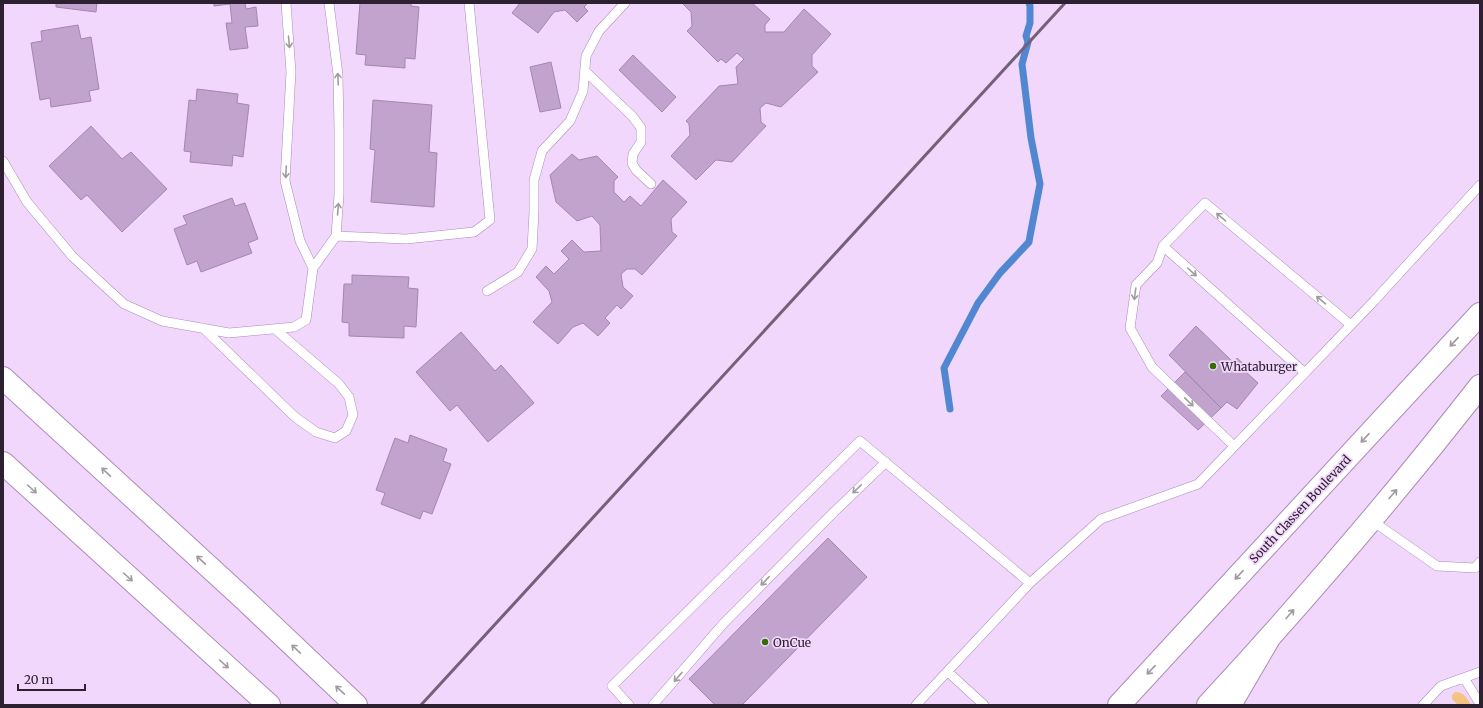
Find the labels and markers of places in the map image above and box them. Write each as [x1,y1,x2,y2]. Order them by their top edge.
place label: Whataburger [1220,359,1298,374]
marker: Whataburger [1208,361,1218,371]
place label: OnCue [773,635,811,650]
marker: OnCue [760,637,770,647]

